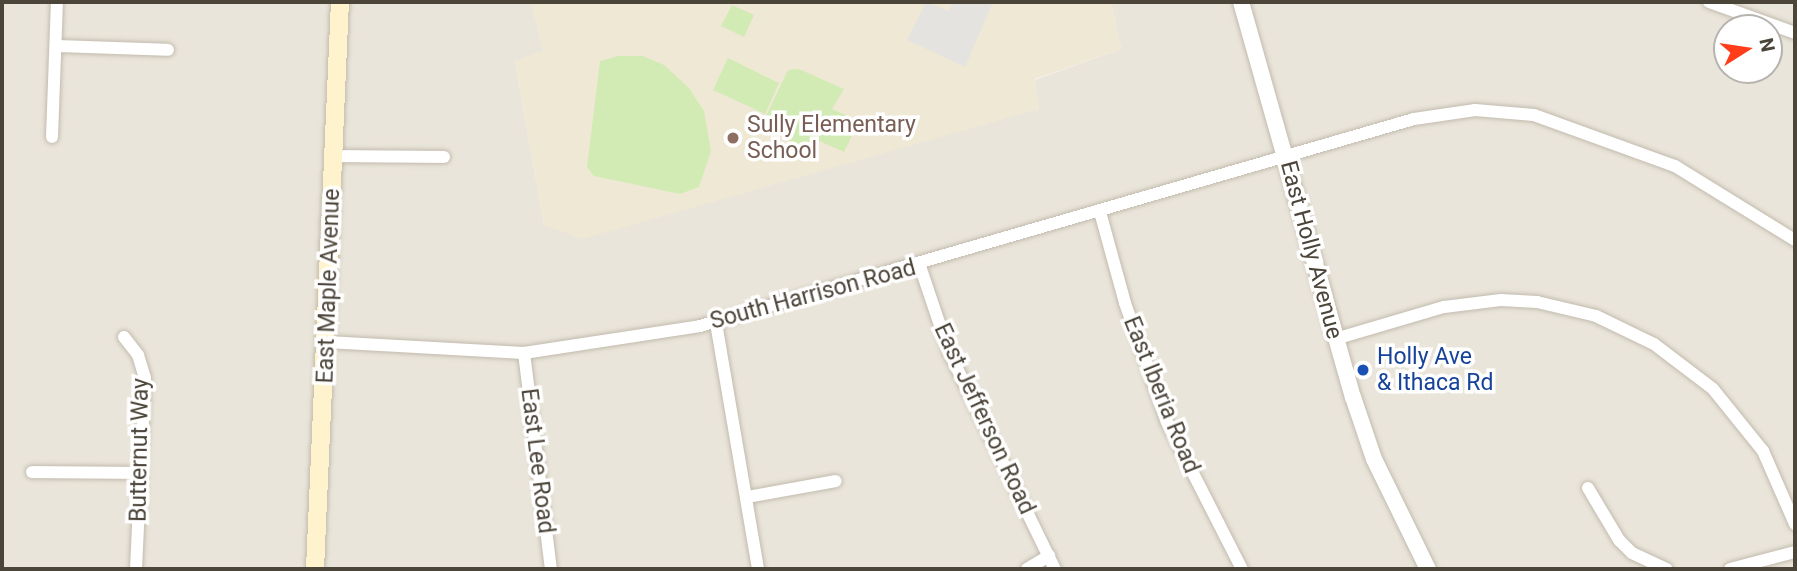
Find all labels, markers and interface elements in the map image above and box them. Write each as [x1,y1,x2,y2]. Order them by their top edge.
north arrow [1713,14,1783,84]
text: N [1754,36,1780,54]
place label: Sully Elementary School [747,111,916,165]
marker: Sully Elementary School [725,130,741,146]
street label: East Holly Avenue [1274,158,1348,342]
street label: East Maple Avenue [312,188,346,384]
street label: South Harrison Road [707,254,919,336]
street label: East Iberia Road [1117,313,1205,477]
street label: East Jefferson Road [928,319,1040,519]
place label: Holly Ave & Ithaca Rd [1377,343,1493,397]
marker: Holly Ave & Ithaca Rd [1355,362,1371,378]
street label: Butternut Way [125,378,155,522]
street label: East Lee Road [514,387,560,535]

